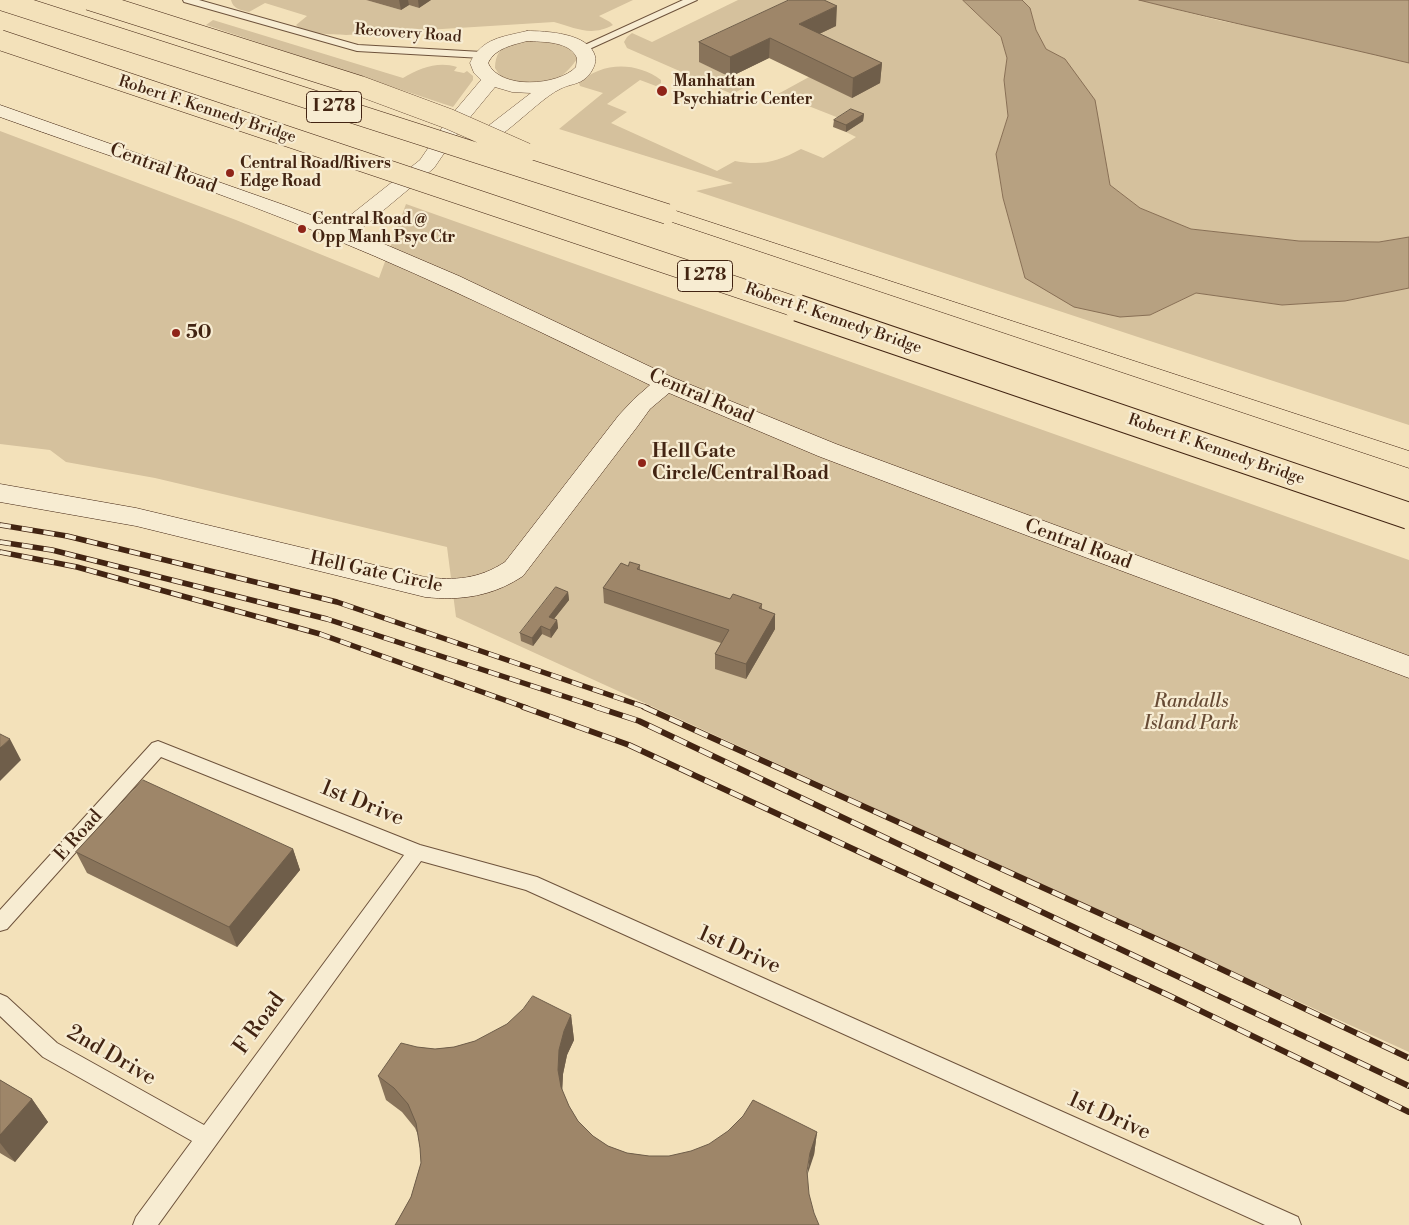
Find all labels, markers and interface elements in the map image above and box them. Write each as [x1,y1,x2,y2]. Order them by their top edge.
street label: Recovery Road [354,21,462,47]
street label: Robert F. Kennedy Bridge [116,72,298,148]
place label: Manhattan Psychiatric Center [673,72,813,110]
marker: Manhattan Psychiatric Center [655,84,669,98]
road number: I 278 [306,91,362,122]
street label: Central Road [106,139,220,199]
place label: Central Road/Rivers Edge Road [240,154,391,192]
marker: Central Road/Rivers Edge Road [224,167,236,179]
place label: Central Road @ Opp Manh Psyc Ctr [312,210,455,248]
marker: Central Road @ Opp Manh Psyc Ctr [296,223,308,235]
road number: I 278 [678,260,732,292]
street label: Robert F. Kennedy Bridge [742,280,924,358]
place label: 50 [186,322,212,344]
marker: 50 [170,327,182,339]
street label: Central Road [645,365,757,429]
street label: Robert F. Kennedy Bridge [1125,411,1307,489]
place label: Hell Gate Circle/Central Road [652,441,829,485]
marker: Hell Gate Circle/Central Road [636,457,648,469]
street label: Central Road [1021,515,1135,575]
street label: Hell Gate Circle [307,548,445,598]
park label: Randalls Island Park [1144,691,1238,735]
street label: 1st Drive [316,775,408,833]
street label: E Road [50,806,108,866]
street label: 1st Drive [694,921,784,981]
street label: F Road [229,988,291,1060]
street label: 2nd Drive [62,1020,160,1092]
street label: 1st Drive [1064,1087,1154,1147]

